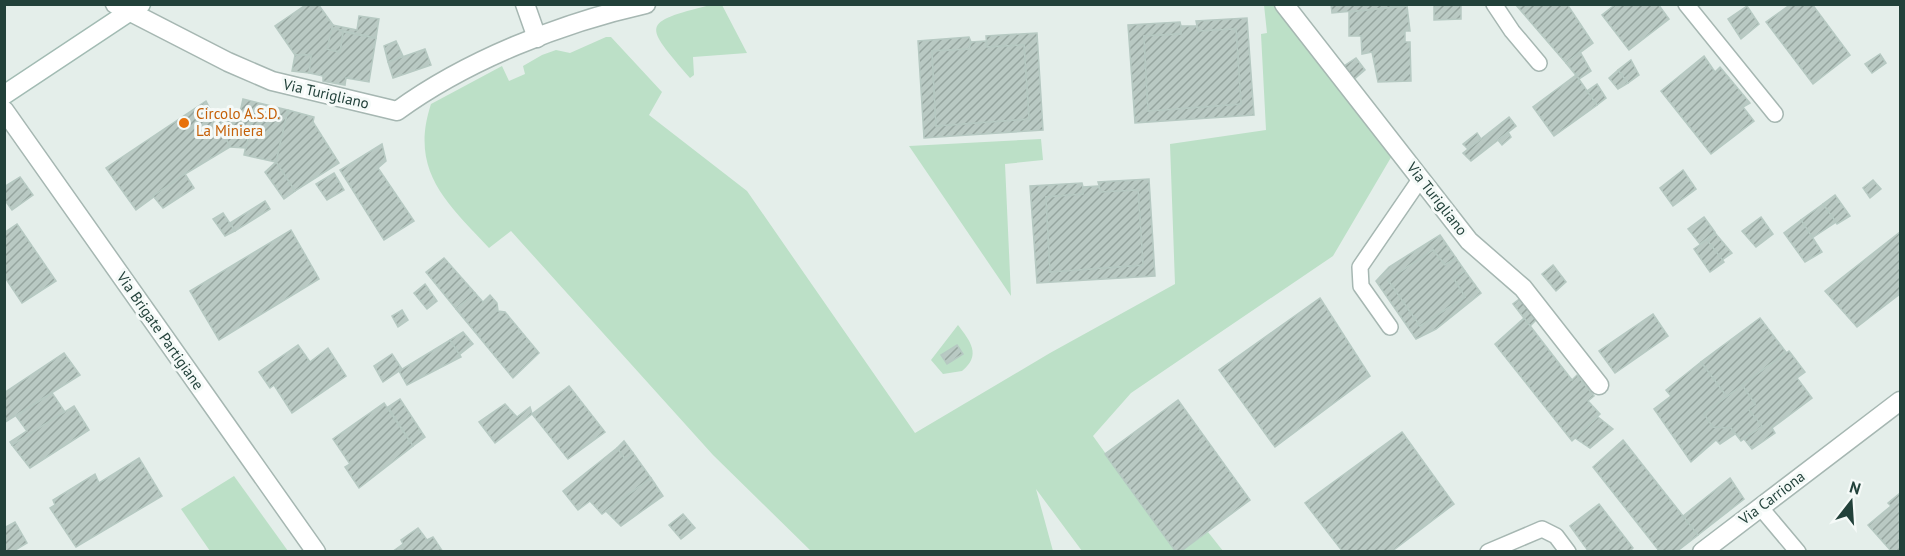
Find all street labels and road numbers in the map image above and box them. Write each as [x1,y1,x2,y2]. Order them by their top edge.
street label: Via Turigliano [280,74,371,113]
street label: Via Turigliano [1402,158,1472,239]
street label: Via Brigate Partigiane [112,267,208,393]
street label: Via Carriona [1734,467,1808,529]

